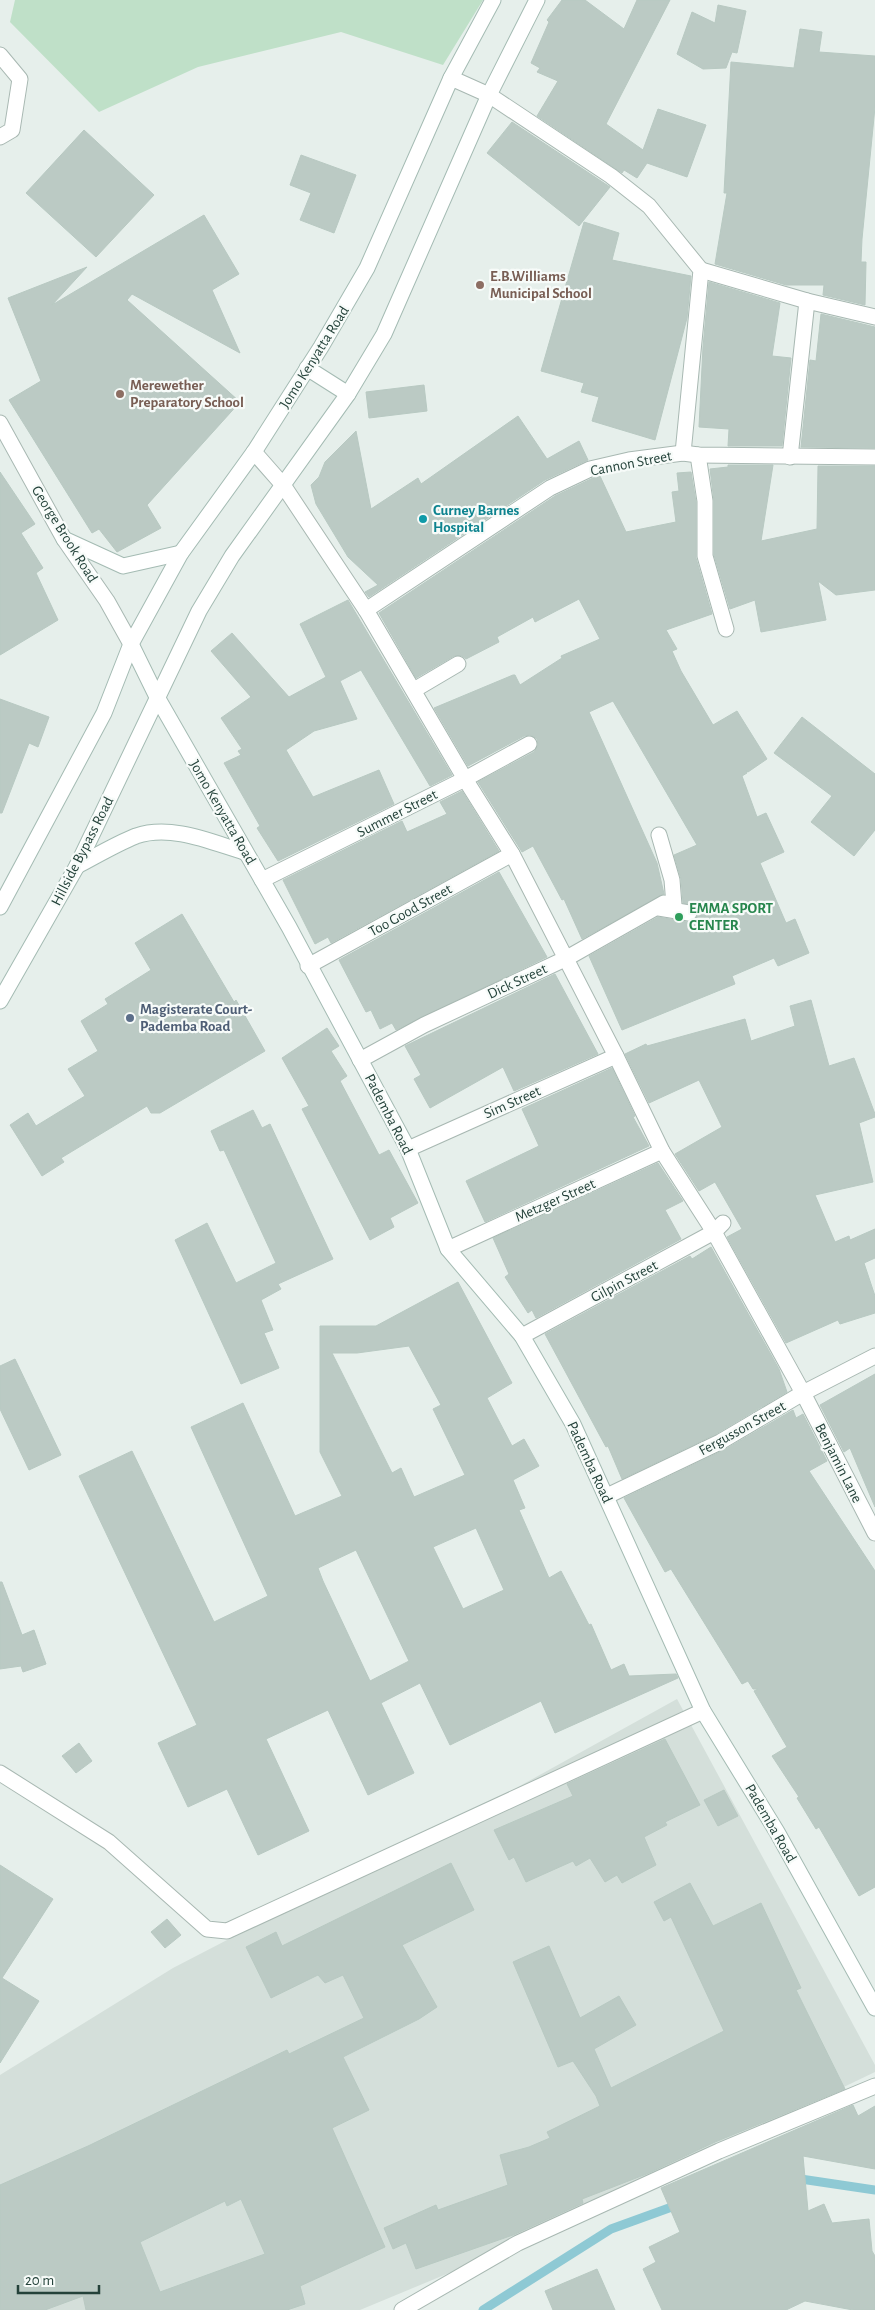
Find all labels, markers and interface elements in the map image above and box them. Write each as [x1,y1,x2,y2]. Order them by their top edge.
place label: E.B.Williams Municipal School [490,269,592,301]
marker: E.B.Williams Municipal School [474,279,486,291]
street label: Jomo Kenyatta Road [277,303,352,411]
place label: Merewether Preparatory School [130,378,244,410]
marker: Merewether Preparatory School [114,388,126,400]
street label: Cannon Street [589,448,673,479]
street label: George Brook Road [29,483,100,585]
place label: Curney Barnes Hospital [433,503,520,535]
marker: Curney Barnes Hospital [417,513,429,525]
street label: Jomo Kenyatta Road [187,758,259,867]
street label: Summer Street [355,787,440,840]
street label: Hillside Bypass Road [49,794,116,908]
street label: Too Good Street [366,881,455,939]
place label: EMMA SPORT CENTER [689,901,774,933]
marker: EMMA SPORT CENTER [673,911,685,923]
street label: Dick Street [485,961,549,1002]
place label: Magisterate Court- Pademba Road [140,1002,253,1034]
marker: Magisterate Court- Pademba Road [124,1012,136,1024]
street label: Pademba Road [362,1072,415,1157]
street label: Sim Street [482,1083,543,1122]
street label: Metzger Street [513,1176,598,1225]
street label: Gilpin Street [588,1258,660,1305]
street label: Fergusson Street [696,1398,788,1458]
street label: Pademba Road [564,1419,615,1505]
street label: Benjamin Lane [812,1421,865,1505]
street label: Pademba Road [742,1781,799,1865]
scale bar [18,2262,99,2294]
text: 20 m [25,2273,54,2288]

